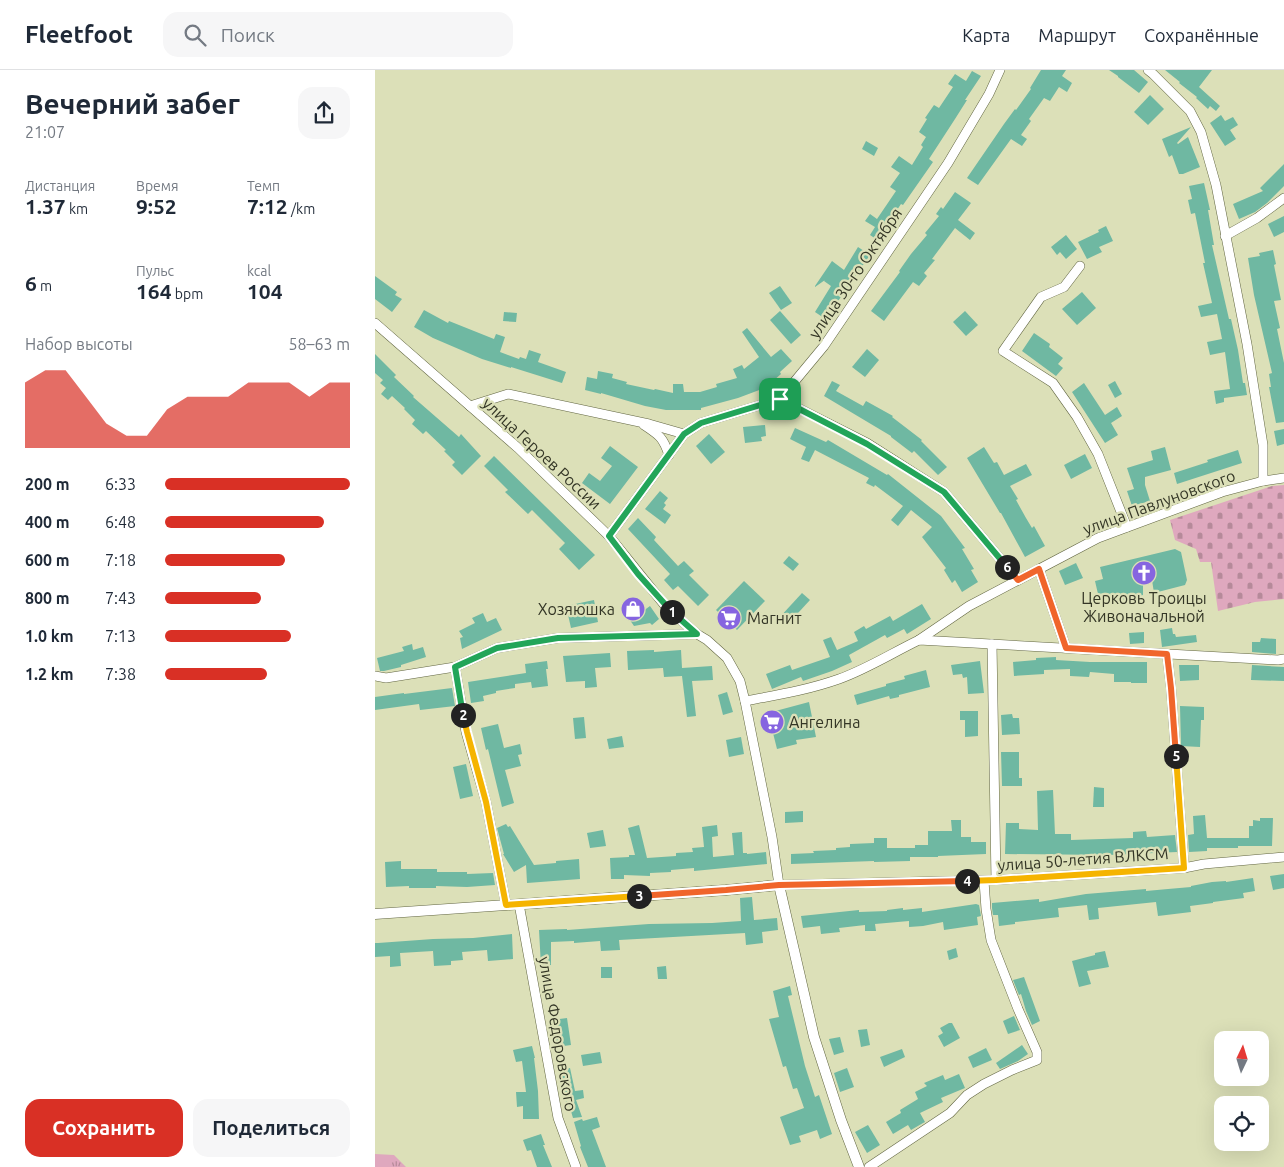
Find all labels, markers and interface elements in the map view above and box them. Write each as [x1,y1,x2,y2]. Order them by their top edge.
search box [163,12,513,57]
text: Fleetfoot [25,21,133,48]
icon: search [181,21,209,49]
text: Поиск [221,24,275,46]
text: Карта [962,25,1010,45]
text: Маршрут [1038,25,1116,45]
text: Сохранённые [1144,25,1259,45]
button: share [298,87,350,139]
text: Вечерний забег [25,88,240,119]
text: 21:07 [25,123,65,141]
text: Дистанция [25,178,95,194]
text: Время [136,178,179,194]
text: Темп [247,178,280,194]
text: 1.37 [25,194,66,218]
text: 9:52 [136,194,177,218]
text: 7:12 [247,194,288,218]
text: km [66,201,88,217]
text: /km [288,201,315,217]
street label: улица 30-го Октября [805,204,905,342]
text: Пульс [136,263,174,279]
text: kcal [247,263,271,279]
text: 6 [25,271,37,295]
text: m [37,278,52,294]
text: 164 [136,279,172,303]
text: 104 [247,279,283,303]
text: bpm [172,286,203,302]
text: Набор высоты [25,335,133,353]
text: 58–63 m [288,335,350,353]
pin [759,378,801,420]
icon: arrive [766,385,794,413]
street label: улица Героев России [479,393,605,513]
street label: улица Павлуновского [1080,466,1238,538]
text: 200 m [25,475,70,493]
text: 6:33 [105,475,136,493]
text: 400 m [25,513,70,531]
text: 6:48 [105,513,136,531]
text: 600 m [25,551,70,569]
text: 7:18 [105,551,136,569]
pin: 6 [995,554,1019,580]
text: 6 [1004,559,1011,575]
church icon: Церковь Троицы Живоначальной [1131,560,1157,586]
text: 800 m [25,589,70,607]
text: 7:43 [105,589,136,607]
place label: Церковь Троицы Живоначальной [1081,589,1207,625]
shop icon: Хозяюшка [620,596,646,622]
place label: Хозяюшка [538,600,615,618]
pin: 1 [659,600,685,624]
text: 1 [669,604,676,620]
supermarket icon: Магнит [716,605,742,631]
place label: Магнит [747,609,802,627]
text: 1.0 km [25,627,74,645]
text: 7:13 [105,627,136,645]
text: 1.2 km [25,665,74,683]
text: 7:38 [105,665,136,683]
pin: 2 [451,702,475,728]
text: 2 [460,707,467,723]
supermarket icon: Ангелина [759,709,785,735]
place label: Ангелина [789,713,860,731]
pin: 5 [1163,744,1189,768]
text: 5 [1173,748,1180,764]
street label: улица 50-летия ВЛКСМ [997,844,1169,874]
pin: 4 [955,868,979,894]
text: 4 [964,873,971,889]
pin: 3 [627,884,651,908]
text: 3 [636,888,643,904]
street label: улица Федоровского [536,955,580,1113]
north arrow [1214,1031,1269,1086]
map controls [1214,1031,1269,1151]
button: locate [1214,1096,1269,1151]
button: Сохранить [25,1099,183,1157]
button: Поделиться [193,1099,350,1157]

